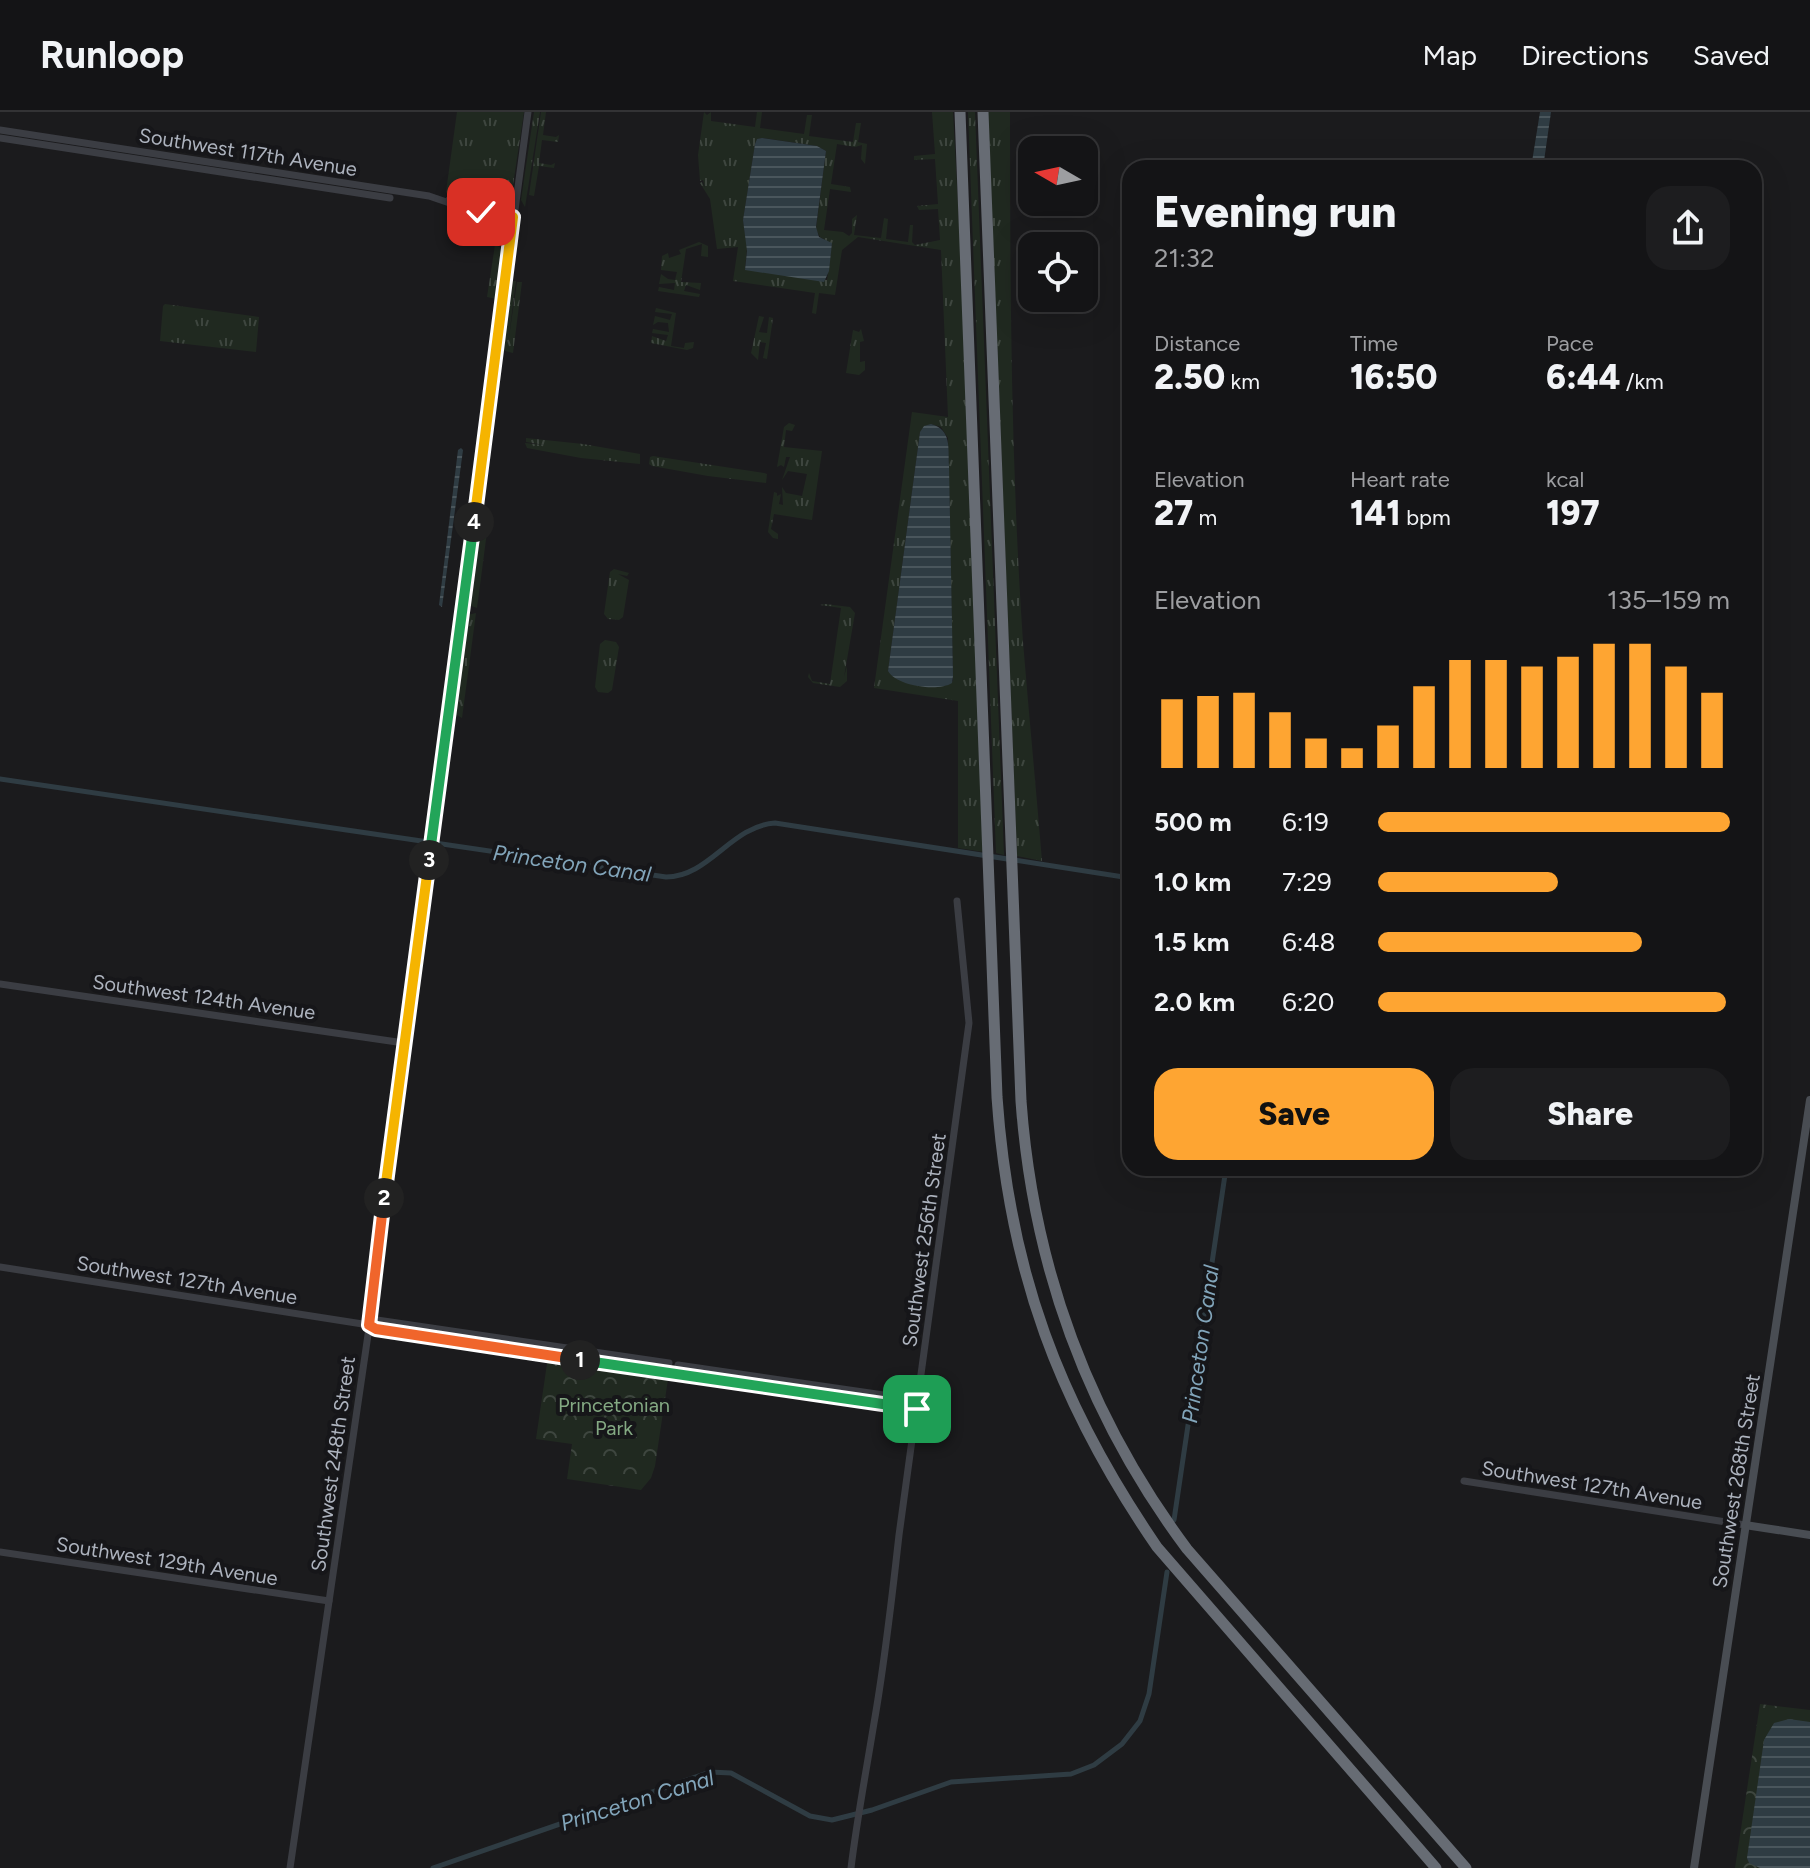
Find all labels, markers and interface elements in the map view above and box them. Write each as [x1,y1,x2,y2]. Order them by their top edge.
text: Runloop [40,32,184,78]
text: Map [1423,38,1477,72]
text: Directions [1521,38,1649,72]
text: Saved [1693,38,1770,72]
street label: Southwest 117th Avenue [137,123,359,181]
north arrow [1018,136,1098,216]
map controls [1018,136,1098,312]
pin [447,178,515,246]
text: Evening run [1154,185,1396,238]
button: share [1646,186,1730,270]
icon: check [459,190,503,234]
button: locate [1018,232,1098,312]
text: 21:32 [1154,242,1215,274]
text: Distance [1154,330,1240,357]
text: Time [1350,330,1398,357]
text: Pace [1546,330,1594,357]
text: 2.50 [1154,357,1225,398]
text: 16:50 [1350,357,1437,398]
text: 6:44 [1546,357,1620,398]
text: km [1225,368,1260,395]
text: /km [1620,368,1664,395]
text: Elevation [1154,466,1244,493]
text: Heart rate [1350,466,1450,493]
text: kcal [1546,466,1584,493]
text: 27 [1154,493,1193,534]
text: 141 [1350,493,1401,534]
text: 197 [1546,493,1600,534]
pin: 4 [454,502,494,542]
text: m [1193,504,1217,531]
text: bpm [1401,504,1451,531]
text: 4 [467,508,481,535]
text: Elevation [1154,584,1261,616]
text: 135–159 m [1607,584,1730,616]
text: 500 m [1154,806,1232,838]
text: 6:19 [1282,806,1329,838]
water label: Princeton Canal [491,839,653,888]
pin: 3 [409,840,449,880]
text: 3 [423,846,435,873]
text: 1.0 km [1154,866,1231,898]
text: 7:29 [1282,866,1332,898]
text: 1.5 km [1154,926,1229,958]
text: 6:48 [1282,926,1335,958]
street label: Southwest 124th Avenue [91,969,317,1025]
text: 2.0 km [1154,986,1235,1018]
text: 6:20 [1282,986,1335,1018]
button: Save [1154,1068,1434,1160]
button: Share [1450,1068,1730,1160]
street label: Southwest 256th Street [897,1132,951,1348]
pin: 2 [364,1178,404,1218]
text: 2 [378,1184,390,1211]
street label: Southwest 127th Avenue [75,1251,299,1309]
water label: Princeton Canal [1176,1263,1225,1425]
pin: 1 [560,1340,600,1380]
text: 1 [575,1346,585,1373]
street label: Southwest 248th Street [306,1355,360,1573]
street label: Southwest 268th Street [1707,1372,1765,1590]
pin [883,1375,951,1443]
icon: arrive [895,1387,939,1431]
park label: Princetonian Park [558,1393,670,1440]
street label: Southwest 127th Avenue [1480,1456,1704,1514]
street label: Southwest 129th Avenue [55,1532,279,1590]
water label: Princeton Canal [557,1764,717,1837]

